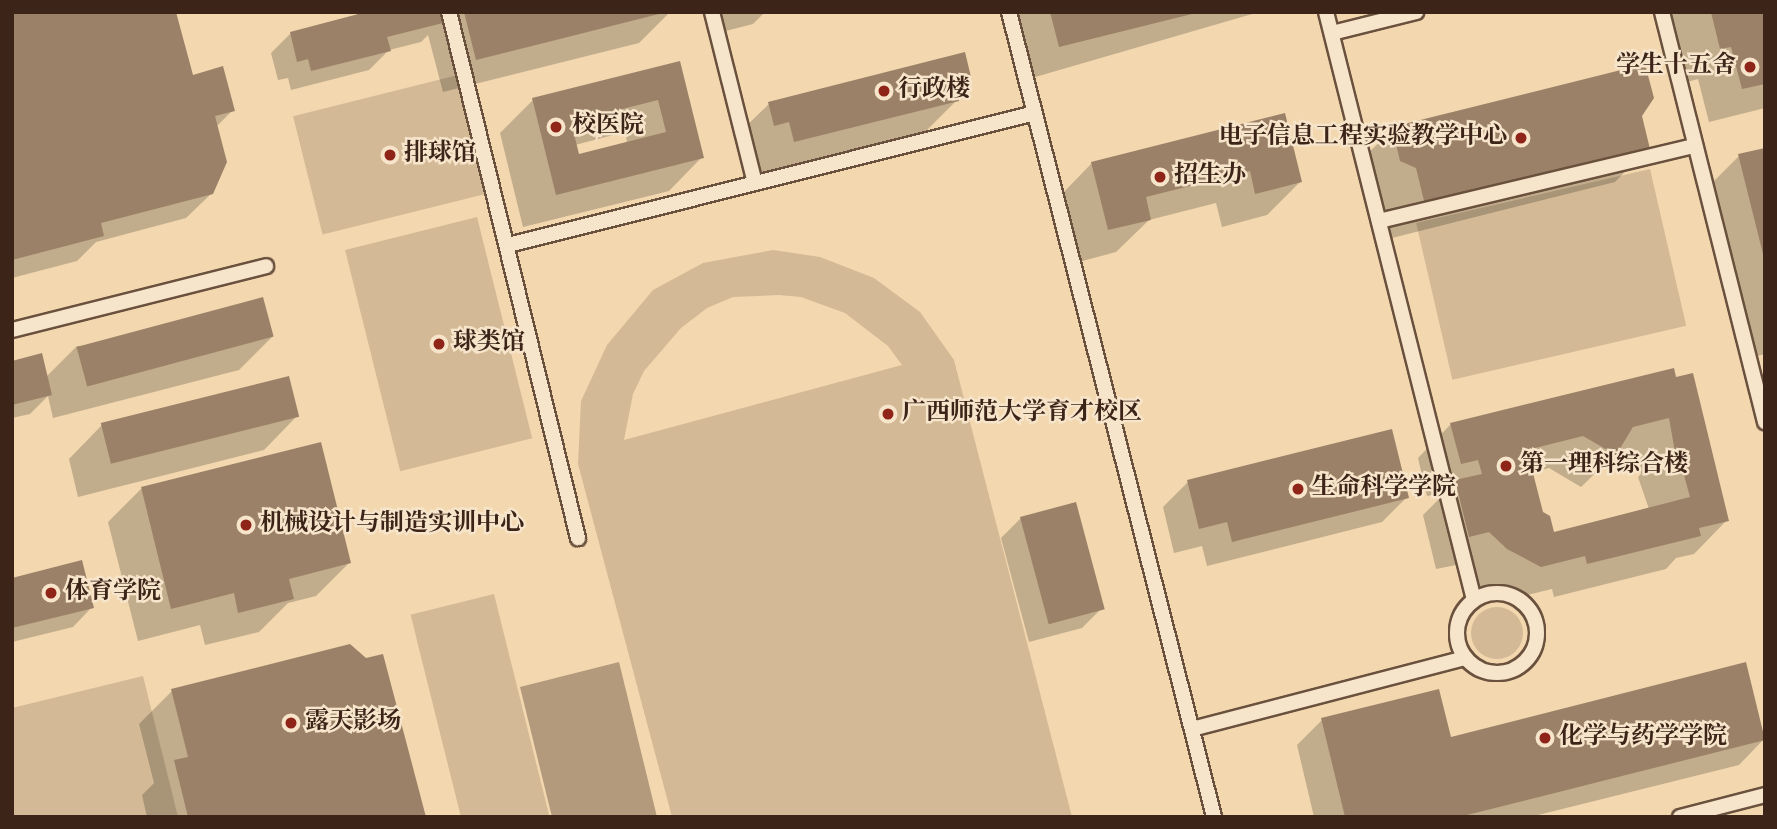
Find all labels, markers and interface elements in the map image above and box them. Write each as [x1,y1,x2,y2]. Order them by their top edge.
place label: 学生十五舍 [1616,53,1736,81]
marker: 学生十五舍 [1742,59,1758,75]
place label: 行政楼 [898,77,970,105]
marker: 行政楼 [876,83,892,99]
place label: 校医院 [572,113,644,141]
marker: 校医院 [546,117,566,137]
place label: 电子信息工程实验教学中心 [1219,124,1507,152]
marker: 电子信息工程实验教学中心 [1513,130,1529,146]
place label: 排球馆 [404,141,476,169]
marker: 排球馆 [382,147,398,163]
place label: 招生办 [1174,163,1246,191]
marker: 招生办 [1152,169,1168,185]
place label: 球类馆 [453,330,525,358]
marker: 球类馆 [431,336,447,352]
place label: 广西师范大学育才校区 [902,400,1142,428]
marker: 广西师范大学育才校区 [880,406,896,422]
place label: 第一理科综合楼 [1520,452,1688,480]
marker: 第一理科综合楼 [1498,458,1514,474]
place label: 生命科学学院 [1312,475,1456,503]
marker: 生命科学学院 [1290,481,1306,497]
place label: 机械设计与制造实训中心 [260,511,524,539]
marker: 机械设计与制造实训中心 [238,517,254,533]
place label: 体育学院 [65,579,161,607]
marker: 体育学院 [43,585,59,601]
place label: 露天影场 [305,709,401,737]
marker: 露天影场 [283,715,299,731]
place label: 化学与药学学院 [1559,724,1727,752]
marker: 化学与药学学院 [1537,730,1553,746]

